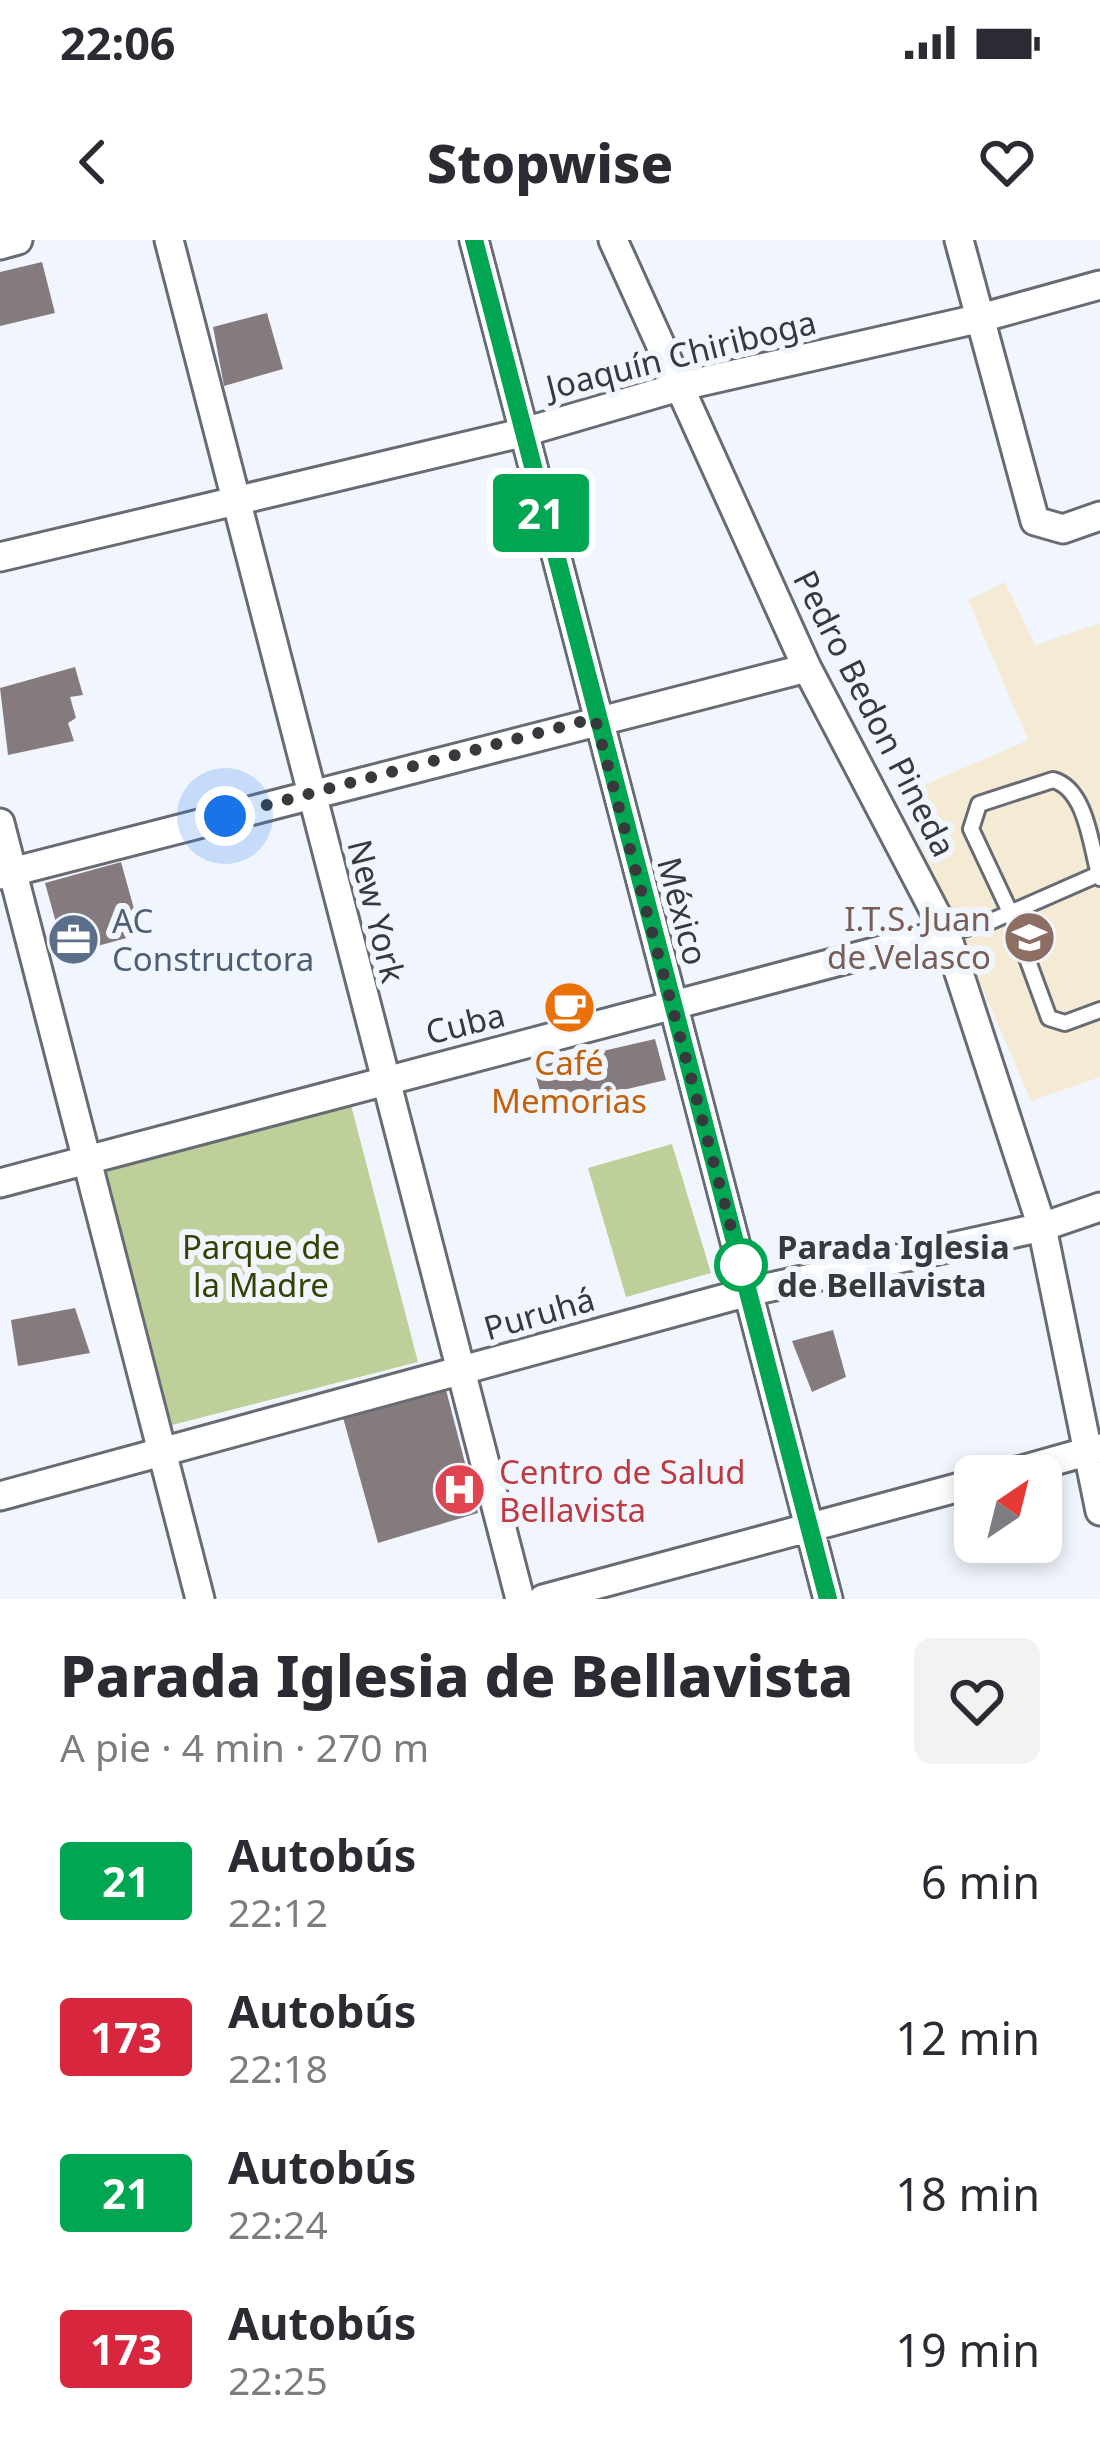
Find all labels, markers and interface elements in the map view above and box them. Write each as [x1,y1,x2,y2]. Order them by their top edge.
text: 22:06 [60,12,176,73]
text: Stopwise [427,125,673,199]
icon: back [60,129,126,195]
icon: heart [974,129,1040,195]
street label: Joaquín Chiriboga [538,299,821,410]
line badge: 21 [487,474,595,552]
text: 21 [517,484,565,541]
street label: Pedro Bedon Pineda [783,562,967,864]
your location [195,786,255,846]
street label: New York [338,835,417,988]
street label: México [647,852,719,970]
place label: I.T.S. Juan de Velasco [827,896,991,979]
place label: AC Constructora [112,898,314,981]
school or university icon: I.T.S. Juan de Velasco [1002,909,1058,965]
office icon: AC Constructora [45,911,101,967]
cafe icon: Café Memorias [541,980,597,1036]
street label: Cuba [421,991,509,1055]
place label: Café Memorias [491,1040,647,1123]
park label: Parque de la Madre [182,1224,340,1307]
place label: Parada Iglesia de Bellavista [777,1224,1010,1307]
marker: Parada Iglesia de Bellavista [716,1240,766,1290]
street label: Puruhá [478,1276,600,1350]
place label: Centro de Salud Bellavista [499,1449,746,1532]
north arrow [954,1455,1062,1563]
map controls [954,1455,1062,1563]
hospital icon: Centro de Salud Bellavista [432,1462,488,1518]
text: Parada Iglesia de Bellavista [60,1636,853,1714]
button: heart [914,1638,1040,1764]
text: A pie · 4 min · 270 m [60,1720,429,1773]
text: Autobús [228,1824,416,1885]
text: 6 min [921,1851,1040,1912]
text: 21 [102,1852,150,1909]
text: 22:12 [228,1885,328,1938]
text: Autobús [228,1980,416,2041]
text: 12 min [895,2007,1040,2068]
text: 173 [90,2008,162,2065]
text: 22:18 [228,2041,328,2094]
text: Autobús [228,2136,416,2197]
text: 18 min [895,2163,1040,2224]
text: 21 [102,2164,150,2221]
text: 22:24 [228,2197,328,2250]
text: Autobús [228,2292,416,2353]
text: 19 min [895,2319,1040,2380]
text: 173 [90,2320,162,2377]
text: 22:25 [228,2353,328,2406]

